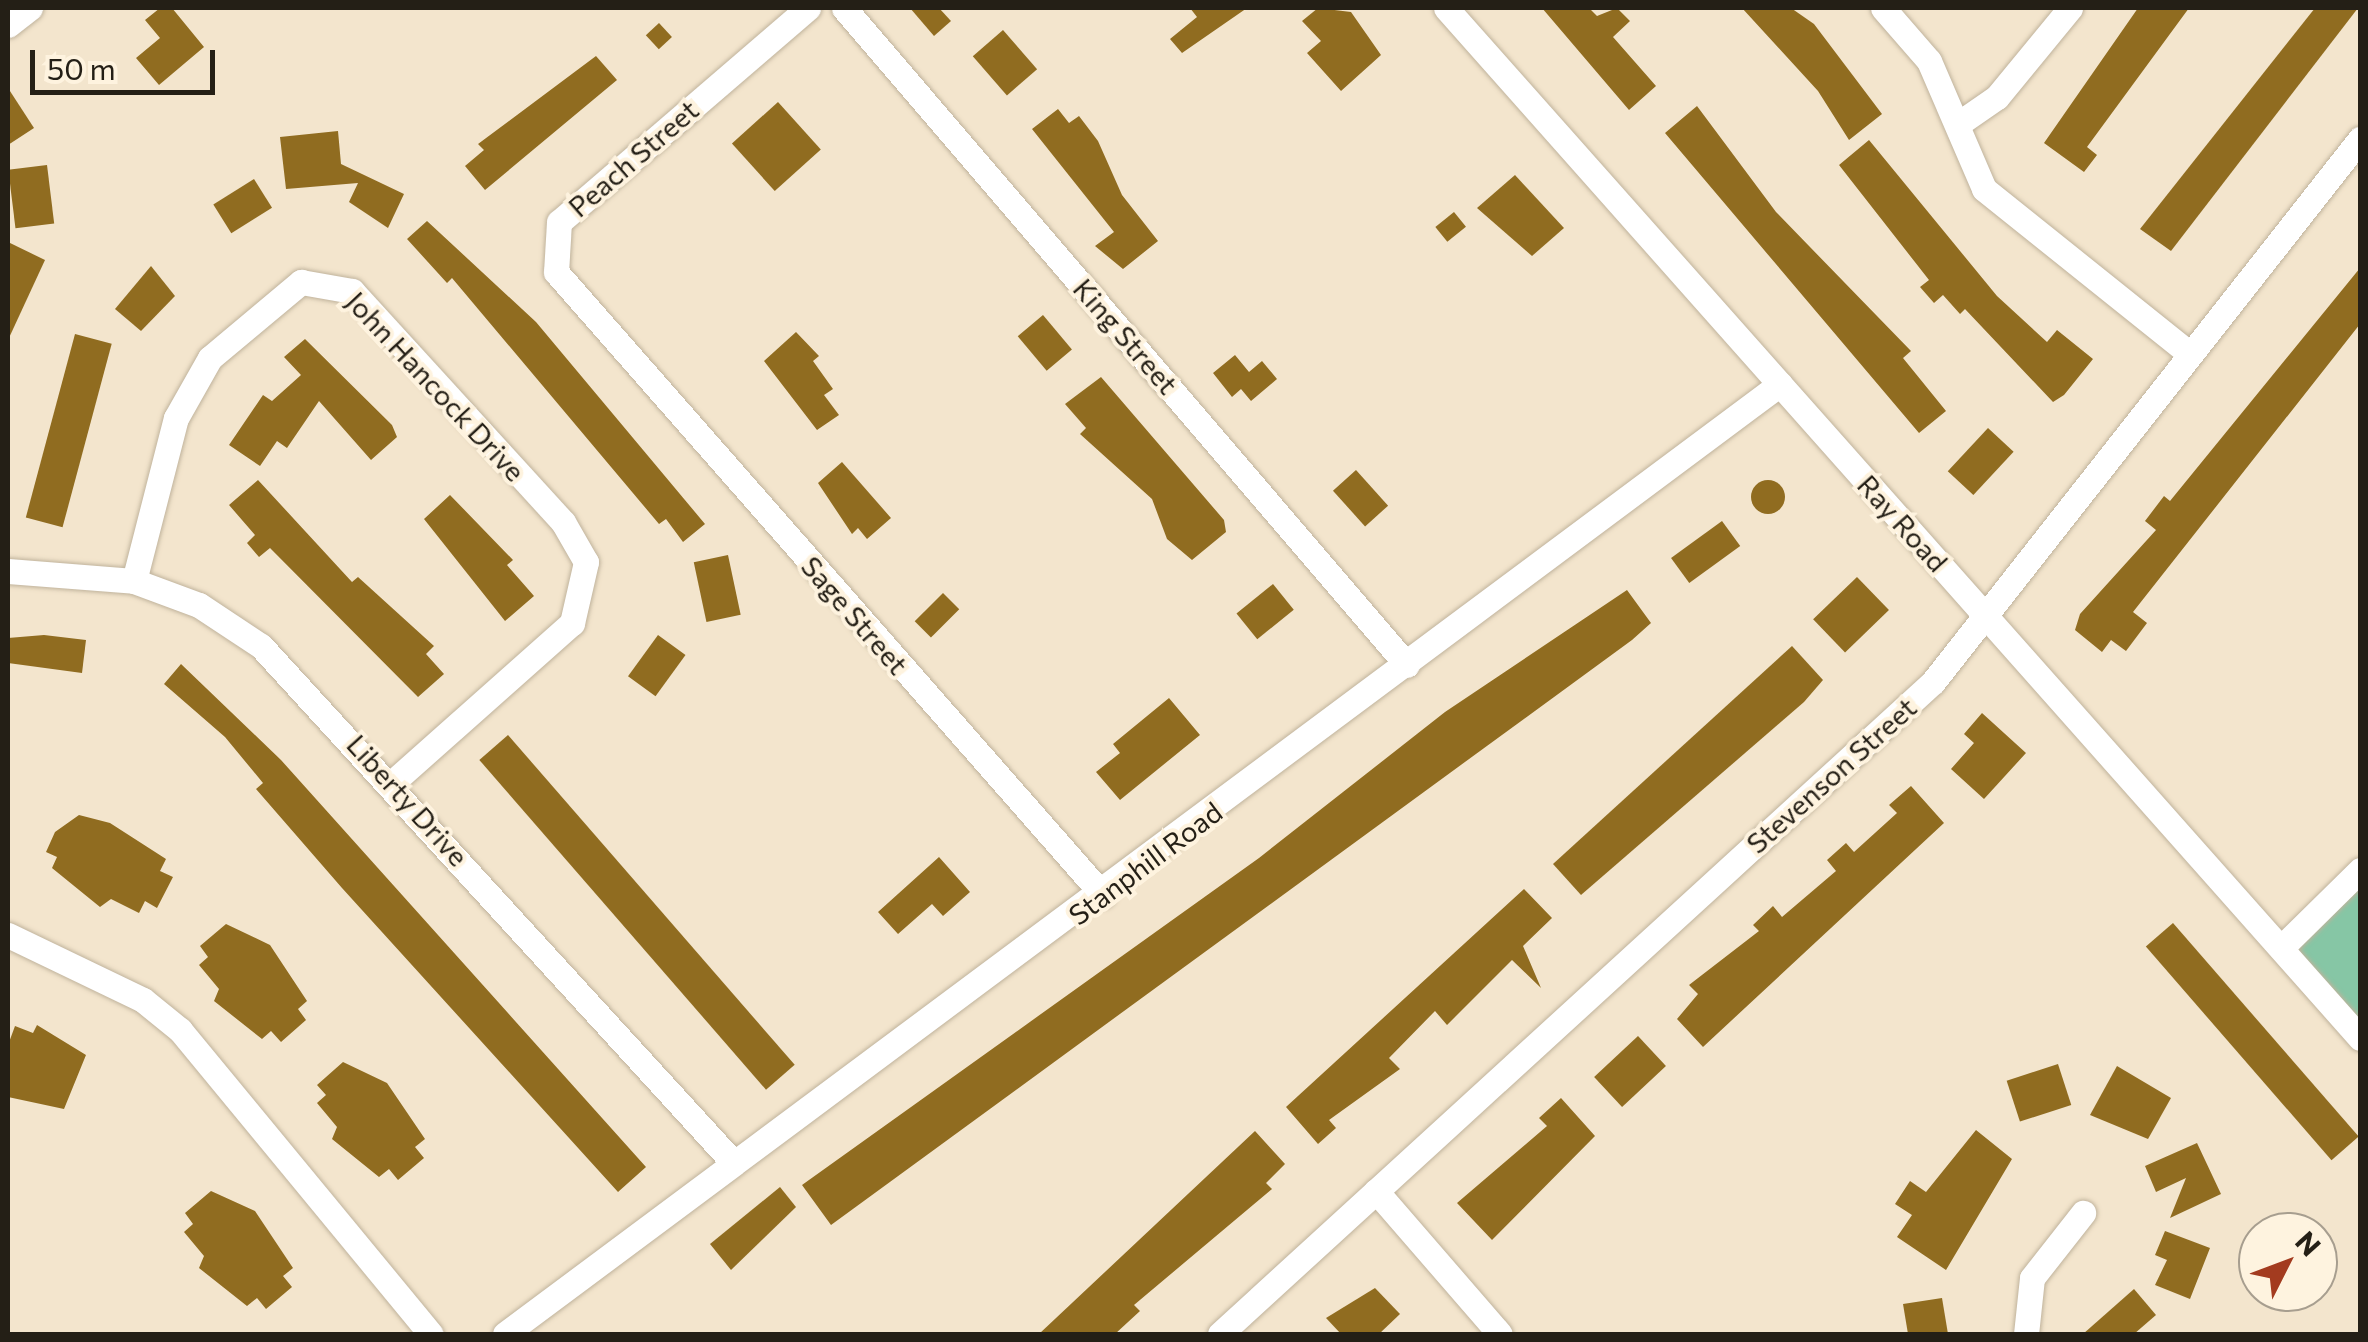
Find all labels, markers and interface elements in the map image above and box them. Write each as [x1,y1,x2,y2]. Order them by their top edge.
scale bar [35,30,220,92]
text: 50 m [47,49,116,86]
street label: Peach Street [561,93,705,223]
street label: King Street [1067,272,1185,400]
street label: John Hancock Drive [340,284,532,488]
street label: Ray Road [1851,468,1955,578]
street label: Sage Street [795,549,915,681]
street label: Stevenson Street [1739,690,1923,860]
street label: Liberty Drive [340,728,476,872]
street label: Stanphill Road [1062,794,1228,932]
north arrow [2238,1212,2338,1312]
text: N [2289,1224,2328,1262]

